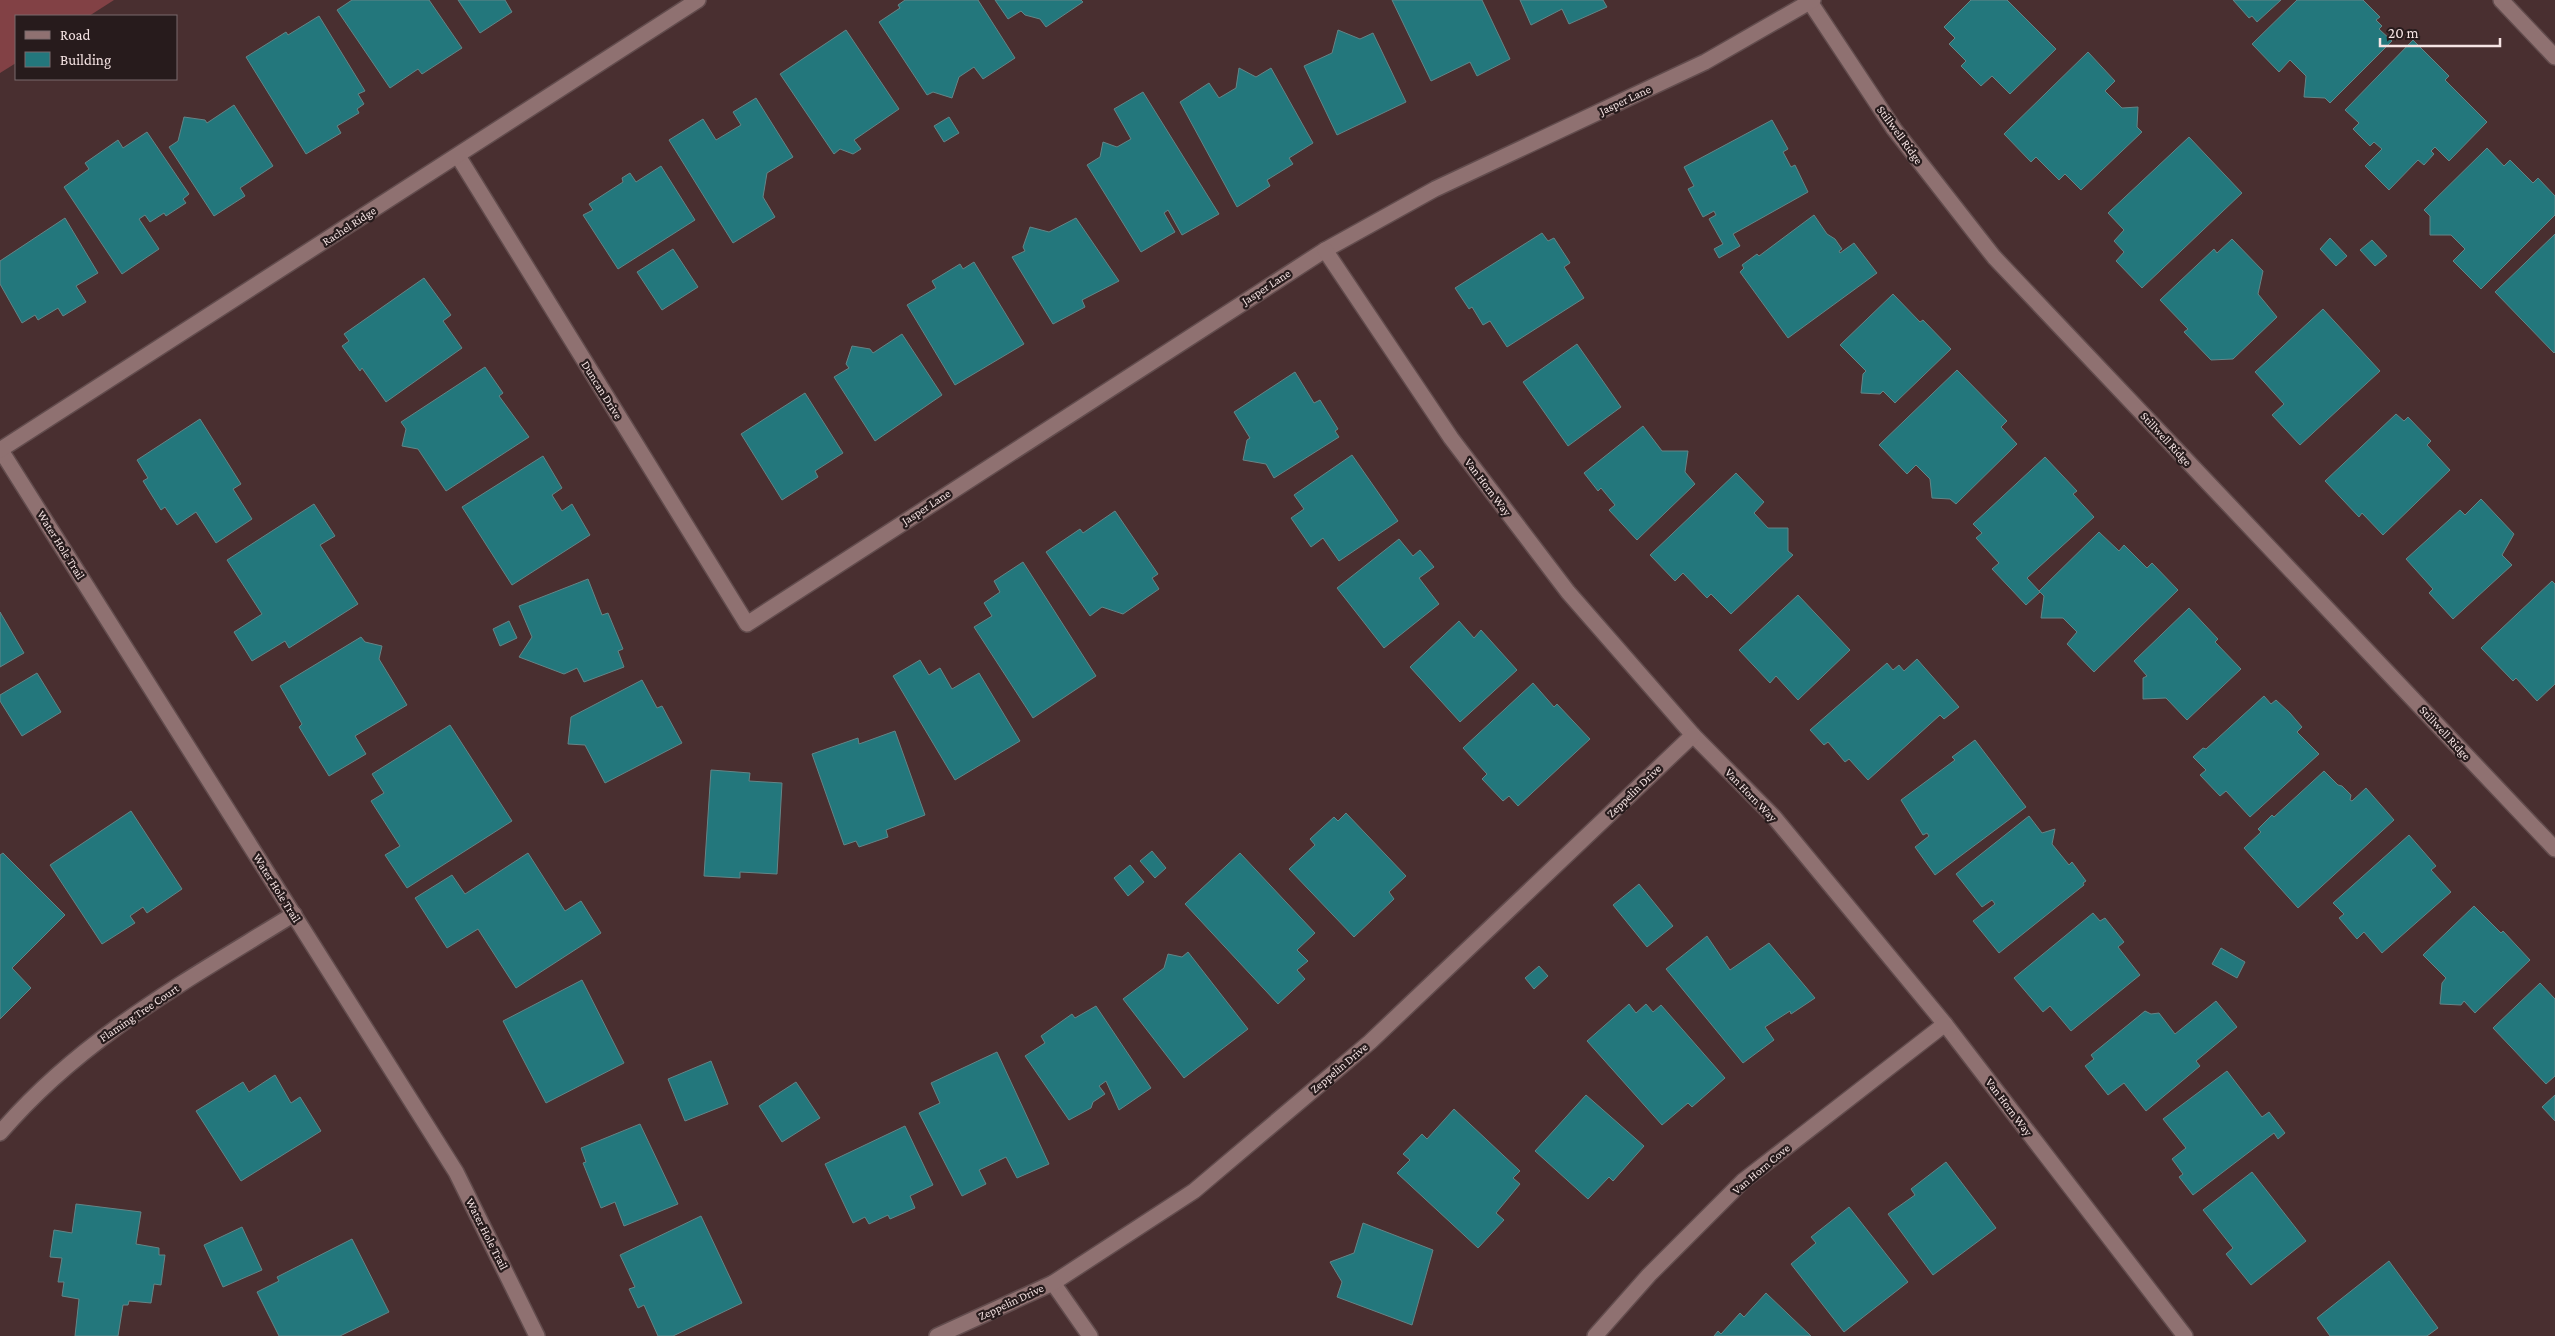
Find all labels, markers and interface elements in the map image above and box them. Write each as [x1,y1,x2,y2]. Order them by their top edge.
legend [15,15,178,80]
scale bar [2380,15,2500,47]
text: 20 m [2388,25,2419,41]
text: Road [60,27,91,43]
text: Building [60,52,111,69]
street label: Jasper Lane [1596,82,1653,118]
street label: Stillwell Ridge [1874,103,1926,167]
street label: Rachel Ridge [319,203,379,249]
street label: Jasper Lane [1238,266,1293,308]
street label: Duncan Drive [579,358,625,422]
street label: Stillwell Ridge [2137,409,2195,469]
street label: Van Horn Way [1462,455,1515,519]
street label: Jasper Lane [898,486,953,528]
street label: Water Hole Trail [34,508,88,582]
street label: Stillwell Ridge [2416,703,2474,763]
street label: Zeppelin Drive [1604,761,1664,821]
street label: Van Horn Way [1722,765,1780,825]
street label: Water Hole Trail [250,851,304,925]
street label: Flaming Tree Court [97,981,182,1045]
street label: Zeppelin Drive [1308,1040,1370,1096]
street label: Van Horn Way [1983,1075,2036,1139]
street label: Van Horn Cove [1729,1141,1793,1197]
street label: Water Hole Trail [463,1196,511,1272]
street label: Zeppelin Drive [976,1281,1046,1323]

